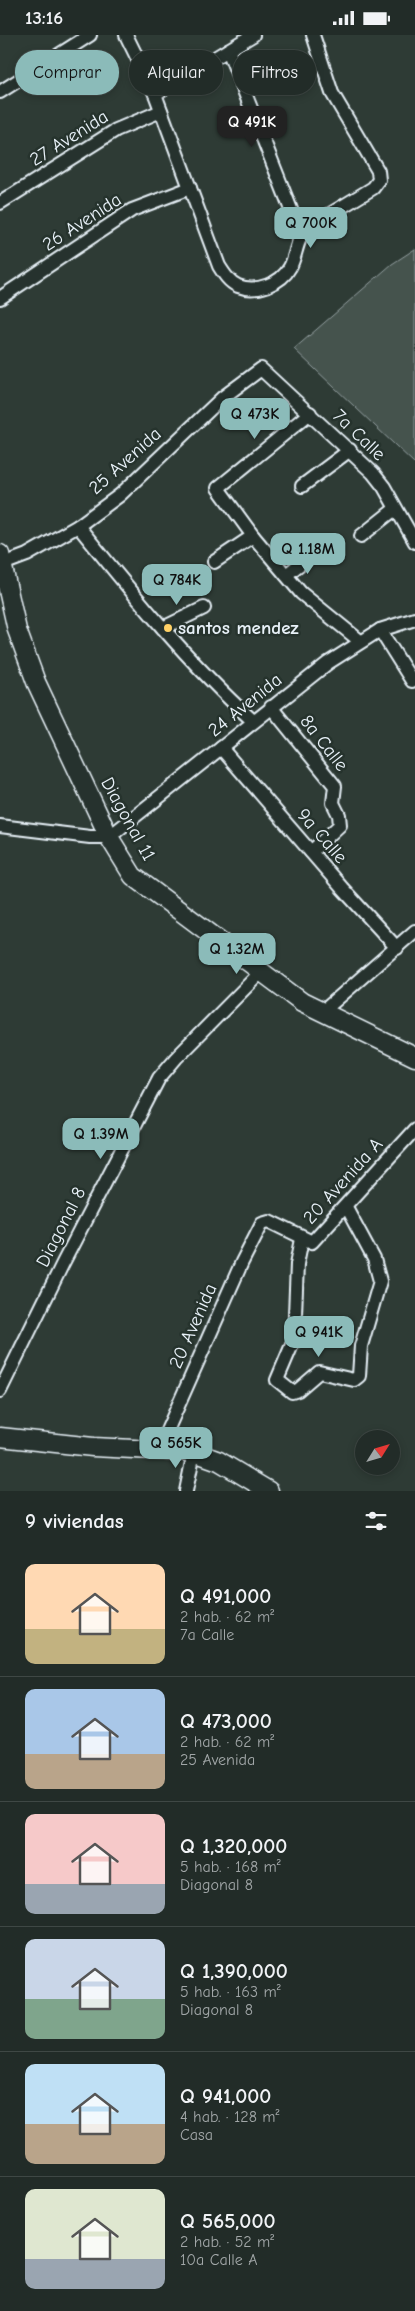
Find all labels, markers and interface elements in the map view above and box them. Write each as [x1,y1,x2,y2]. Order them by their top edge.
text: 13:16 [25,7,63,29]
chip: Comprar [15,50,119,95]
chip: Alquilar [129,50,223,95]
chip: Filtros [233,50,316,95]
street label: 27 Avenida [26,105,112,171]
pin: Q 491K [211,105,293,148]
text: Q 491K [228,113,276,131]
street label: 26 Avenida [39,188,125,256]
pin: Q 700K [270,207,352,249]
text: Q 700K [285,214,337,232]
pin: Q 473K [214,397,296,440]
text: Q 473K [231,405,279,423]
street label: 7a Calle [328,405,390,465]
street label: 25 Avenida [84,423,166,499]
pin: Q 1.18M [262,533,354,575]
text: Q 1.18M [281,540,335,558]
pin: Q 784K [136,563,218,606]
text: Q 784K [153,571,201,589]
place label: santos mendez [178,617,299,639]
marker: santos mendez [162,622,174,634]
street label: 24 Avenida [204,669,286,741]
street label: 8a Calle [295,711,353,775]
street label: Diagonal 11 [96,773,160,865]
street label: 9a Calle [292,804,352,868]
pin: Q 1.32M [191,933,283,975]
text: Q 1.32M [210,940,264,958]
pin: Q 1.39M [55,1117,147,1160]
text: Q 1.39M [73,1125,129,1143]
street label: 20 Avenida A [299,1133,387,1229]
street label: Diagonal 8 [31,1183,91,1271]
street label: 20 Avenida [165,1280,221,1372]
pin: Q 941K [278,1315,360,1358]
text: Q 941K [295,1323,343,1341]
pin: Q 565K [135,1427,217,1469]
north arrow [355,1430,400,1475]
map controls [355,1430,400,1475]
text: Q 565K [150,1434,202,1452]
icon: filters [362,1507,390,1535]
text: 9 viviendas [25,1509,124,1533]
icon: home [65,1584,125,1644]
text: Q 491,000 [180,1584,271,1608]
text: 2 hab. · 62 m² [180,1608,274,1626]
text: 7a Calle [180,1626,234,1644]
icon: home [65,1709,125,1769]
text: Q 473,000 [180,1709,272,1733]
text: 2 hab. · 62 m² [180,1733,274,1751]
text: 25 Avenida [180,1751,255,1769]
icon: home [65,1834,125,1894]
text: Q 1,320,000 [180,1834,287,1858]
text: 5 hab. · 168 m² [180,1858,281,1876]
text: Diagonal 8 [180,1876,253,1894]
icon: home [65,1959,125,2019]
text: Q 1,390,000 [180,1959,288,1983]
text: 5 hab. · 163 m² [180,1983,281,2001]
text: Diagonal 8 [180,2001,253,2019]
icon: home [65,2084,125,2144]
text: Q 941,000 [180,2084,271,2108]
text: 4 hab. · 128 m² [180,2108,280,2126]
text: Casa [180,2126,213,2144]
icon: home [65,2209,125,2269]
text: Q 565,000 [180,2209,275,2233]
text: 2 hab. · 52 m² [180,2233,274,2251]
text: 10a Calle A [180,2251,257,2269]

